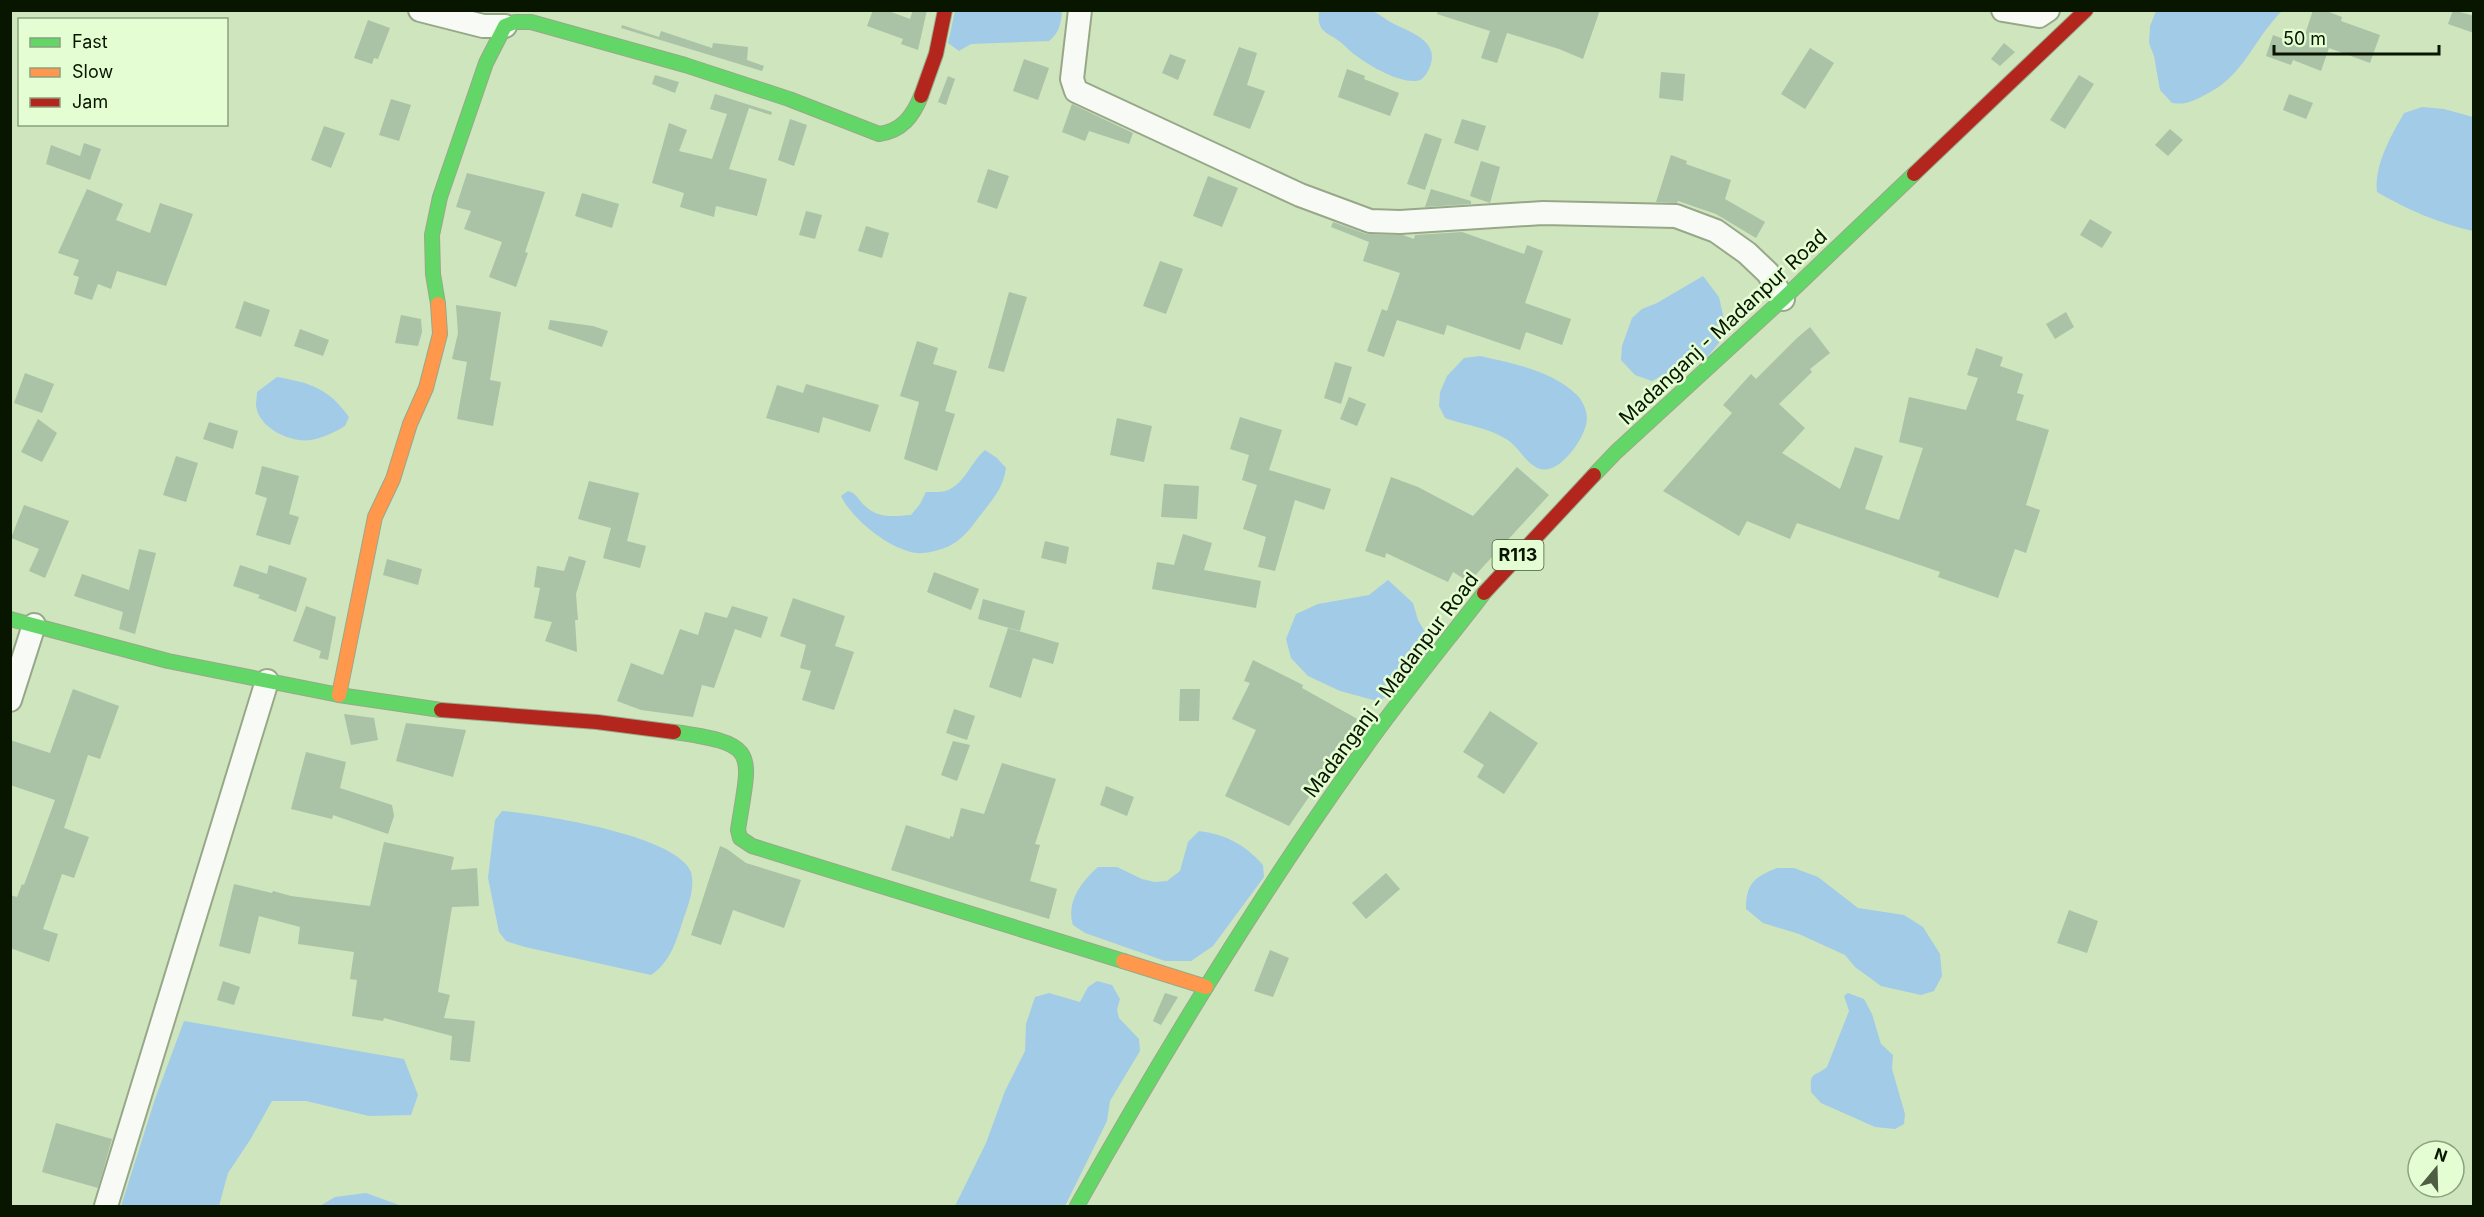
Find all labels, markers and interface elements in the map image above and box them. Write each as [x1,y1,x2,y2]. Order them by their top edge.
legend [18,18,228,126]
scale bar [2274,18,2439,56]
text: 50 m [2283,28,2326,49]
text: Fast [72,31,108,52]
text: Slow [72,61,113,82]
text: Jam [72,91,108,112]
street label: Madanganj - Madanpur Road [1614,224,1832,430]
road number: R113 [1492,540,1544,570]
street label: Madanganj - Madanpur Road [1299,568,1483,802]
north arrow [2406,1139,2466,1199]
text: N [2432,1143,2450,1166]

